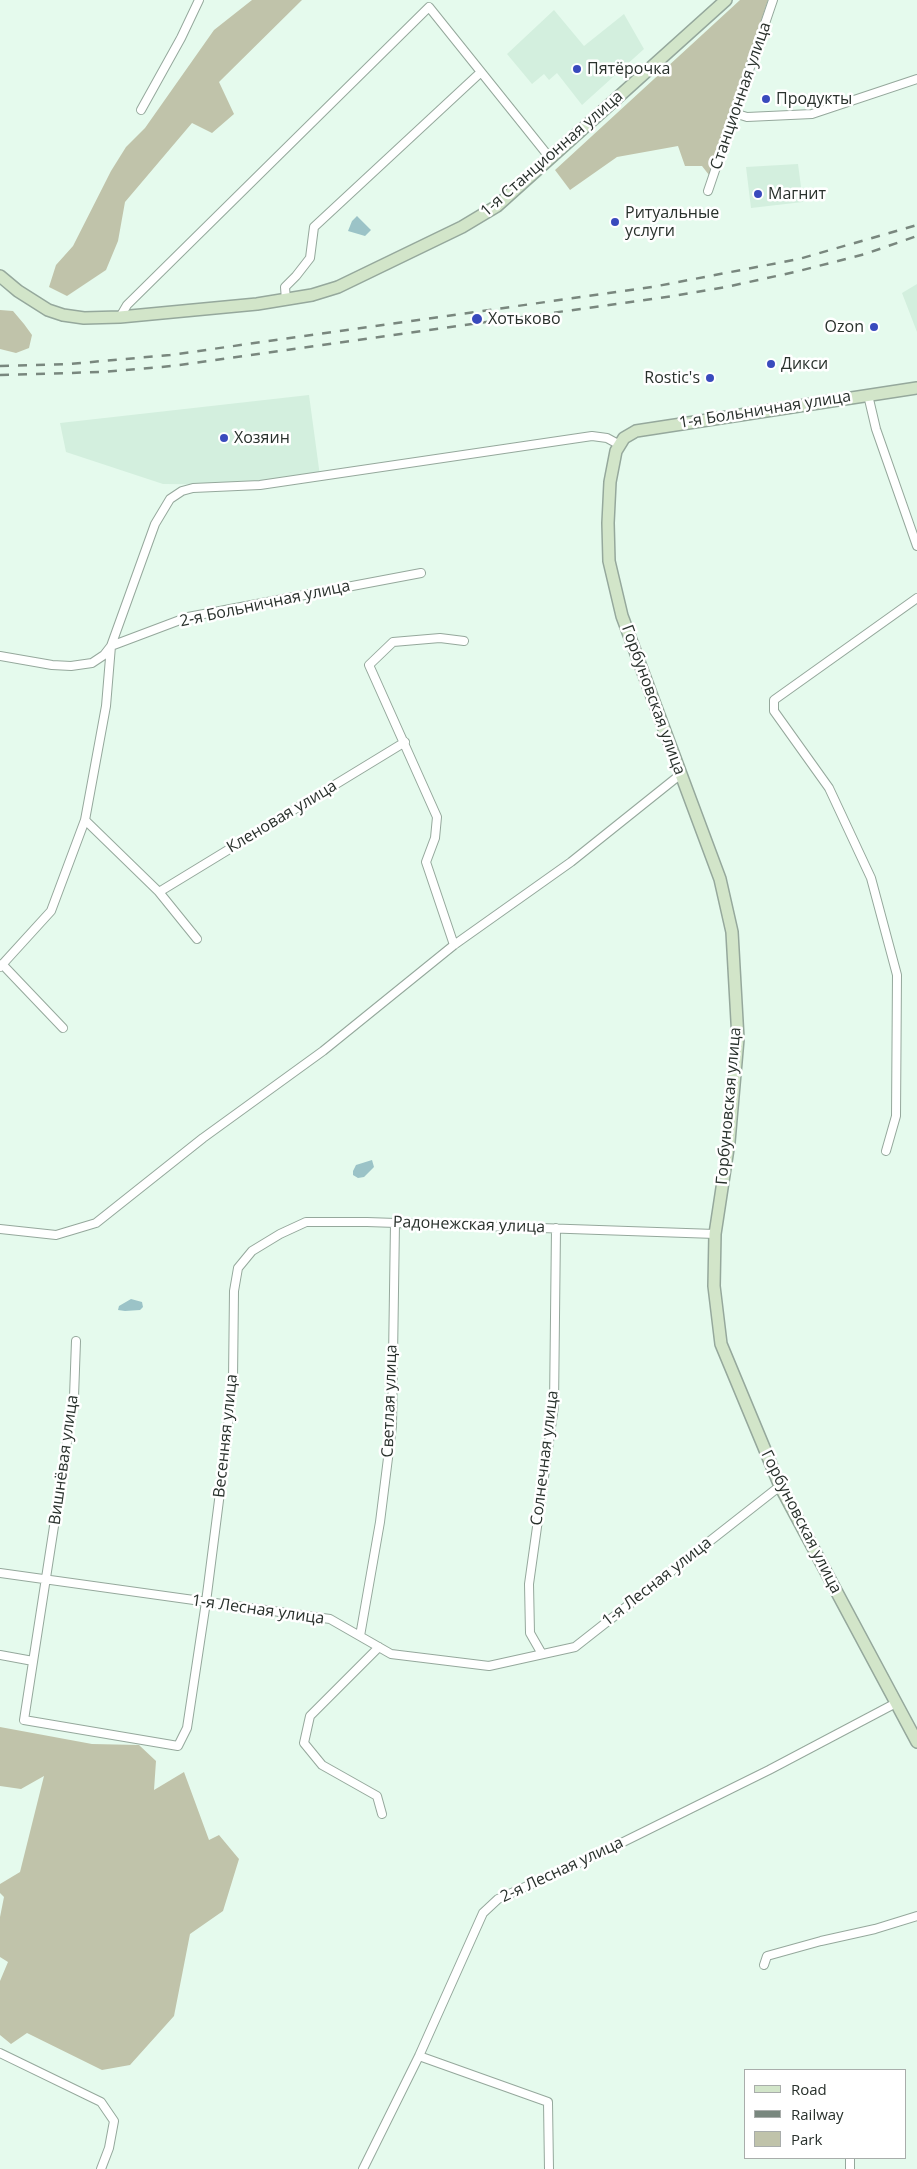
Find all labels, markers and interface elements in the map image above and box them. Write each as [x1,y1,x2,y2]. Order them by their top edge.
street label: Станционная улица [707,20,775,172]
place label: Пятёрочка [587,59,670,79]
marker: Пятёрочка [571,63,583,75]
street label: 1-я Станционная улица [477,87,627,221]
place label: Продукты [776,89,852,109]
marker: Продукты [760,93,772,105]
place label: Магнит [768,184,826,204]
marker: Магнит [752,188,764,200]
place label: Ритуальные услуги [625,203,719,241]
marker: Ритуальные услуги [609,216,621,228]
place label: Хотьково [488,309,561,329]
marker: Хотьково [470,312,484,326]
place label: Ozon [825,317,864,337]
marker: Ozon [868,321,880,333]
place label: Дикси [781,354,828,374]
marker: Дикси [765,358,777,370]
place label: Rostic's [644,368,700,388]
marker: Rostic's [704,372,716,384]
street label: 1-я Больничная улица [678,387,852,433]
place label: Хозяин [234,428,290,448]
marker: Хозяин [218,432,230,444]
street label: 2-я Больничная улица [178,577,352,631]
street label: Горбуновская улица [617,622,689,778]
street label: Кленовая улица [223,777,341,857]
street label: Горбуновская улица [713,1026,745,1186]
street label: Радонежская улица [393,1213,545,1237]
street label: Светлая улица [378,1344,402,1458]
street label: Весенняя улица [210,1373,242,1499]
street label: Солнечная улица [527,1389,563,1527]
street label: Вишнёвая улица [45,1394,83,1526]
street label: Горбуновская улица [757,1447,845,1597]
street label: 1-я Лесная улица [598,1533,716,1631]
street label: 1-я Лесная улица [191,1591,325,1629]
street label: 2-я Лесная улица [497,1833,627,1907]
legend [744,2069,907,2159]
text: Road [791,2079,827,2099]
text: Railway [791,2104,844,2124]
text: Park [791,2129,822,2149]

